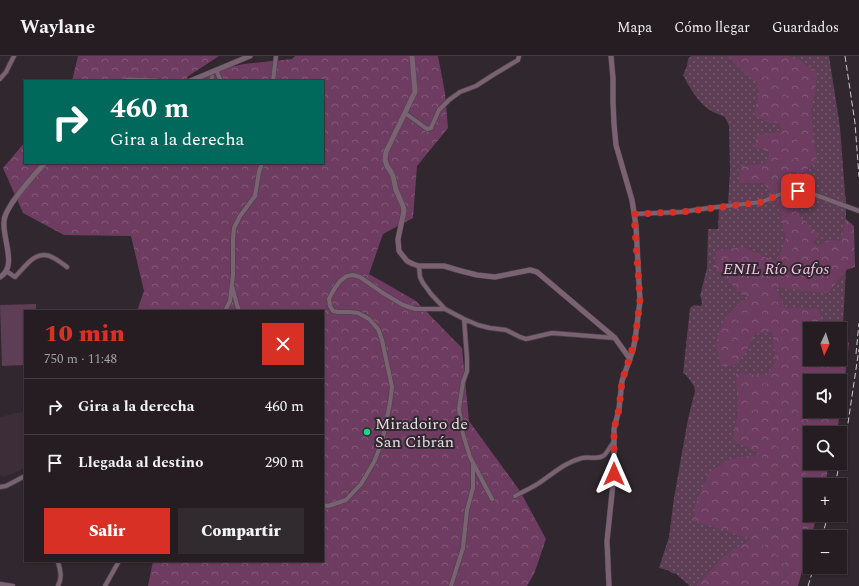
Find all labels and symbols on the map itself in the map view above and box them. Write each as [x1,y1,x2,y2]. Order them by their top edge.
pin [781,174,815,208]
park label: ENIL Río Gafos [723,257,829,281]
north arrow [803,322,847,366]
place label: Miradoiro de San Cibrán [375,412,468,454]
marker: Miradoiro de San Cibrán [362,427,372,437]
position arrow [593,453,635,495]

